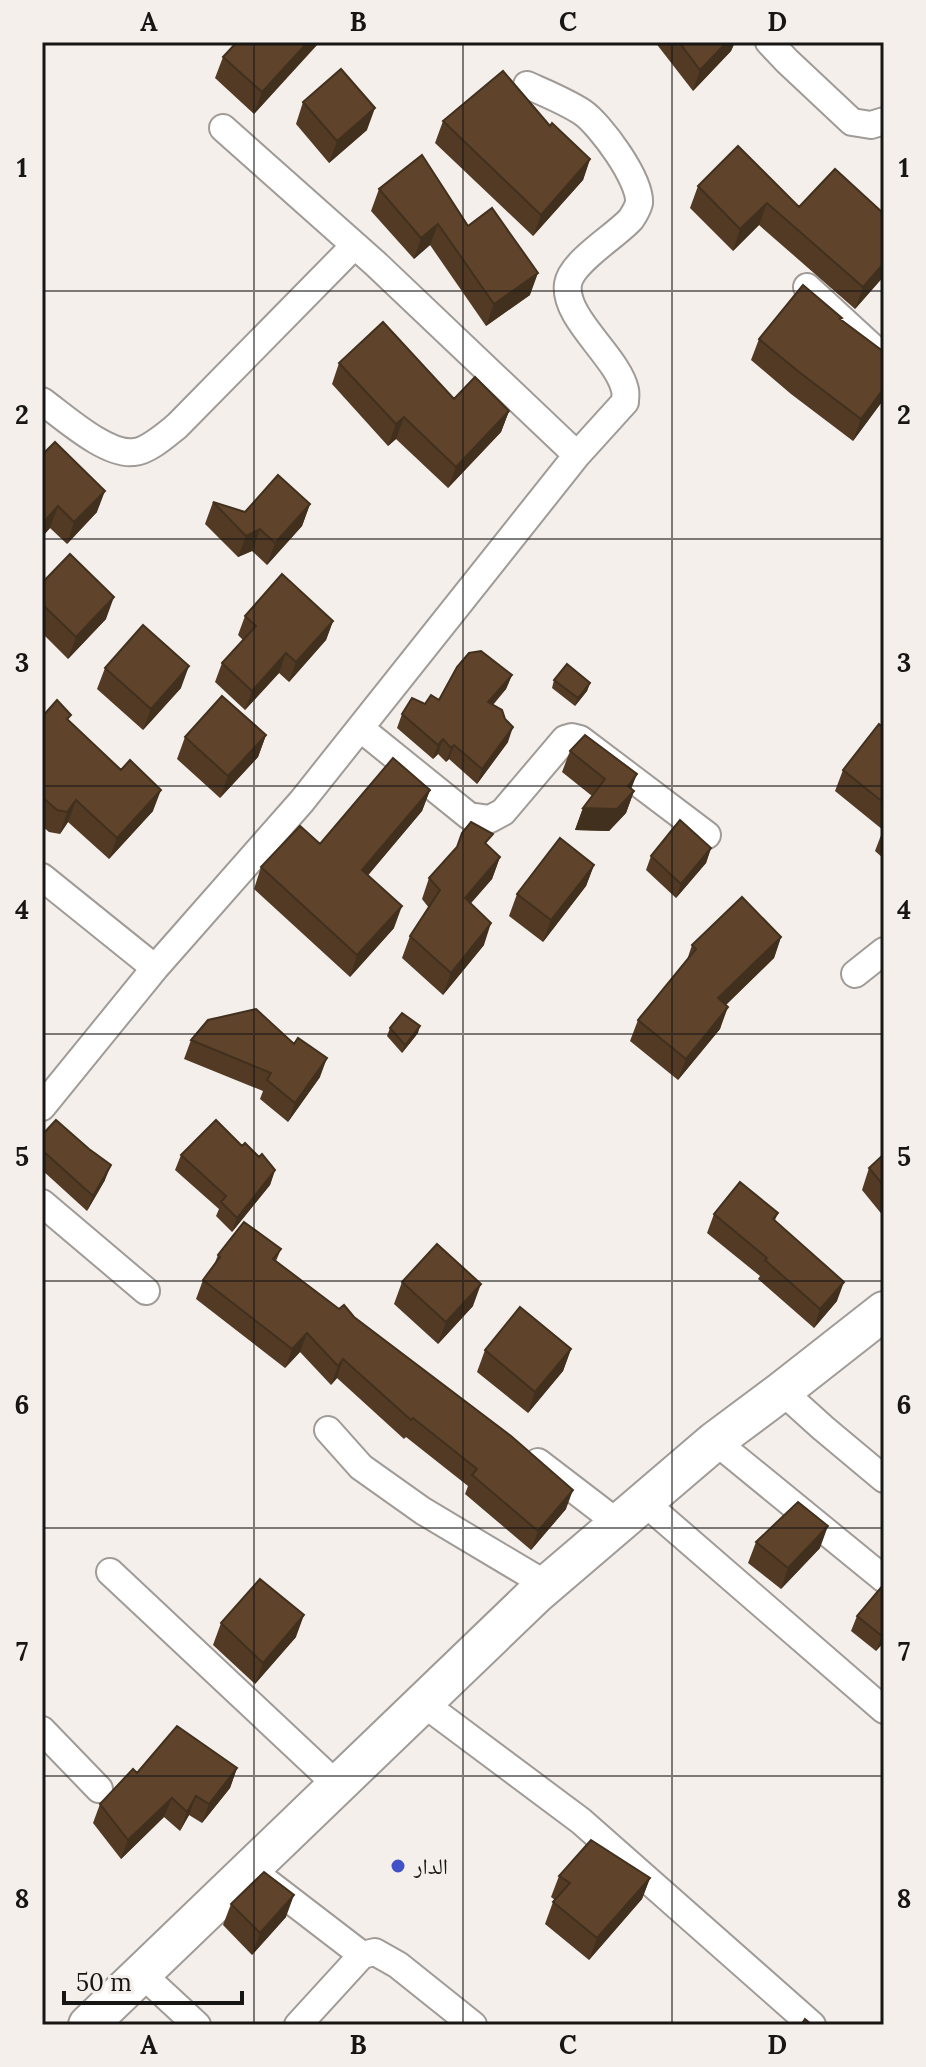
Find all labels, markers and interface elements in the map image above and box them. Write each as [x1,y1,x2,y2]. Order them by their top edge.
text: A [140,5,158,38]
text: B [349,5,367,38]
text: C [559,5,577,38]
text: D [767,5,787,38]
text: 1 [17,151,27,184]
text: 1 [899,151,909,184]
text: 2 [15,398,29,431]
text: 2 [897,398,911,431]
text: 3 [15,646,29,679]
text: 3 [897,646,911,679]
text: 4 [15,893,29,926]
text: 4 [897,893,911,926]
text: 5 [15,1140,29,1173]
text: 5 [897,1140,911,1173]
text: 6 [15,1388,29,1421]
text: 6 [897,1388,911,1421]
text: 7 [16,1635,28,1668]
text: 7 [898,1635,910,1668]
place label: الدار [413,1852,448,1880]
marker: الدار [389,1857,407,1875]
text: 8 [15,1882,29,1915]
text: 8 [897,1882,911,1915]
scale bar [64,1955,242,2005]
text: 50 m [76,1967,132,1998]
text: A [140,2028,158,2061]
text: B [349,2028,367,2061]
text: C [559,2028,577,2061]
text: D [767,2028,787,2061]

